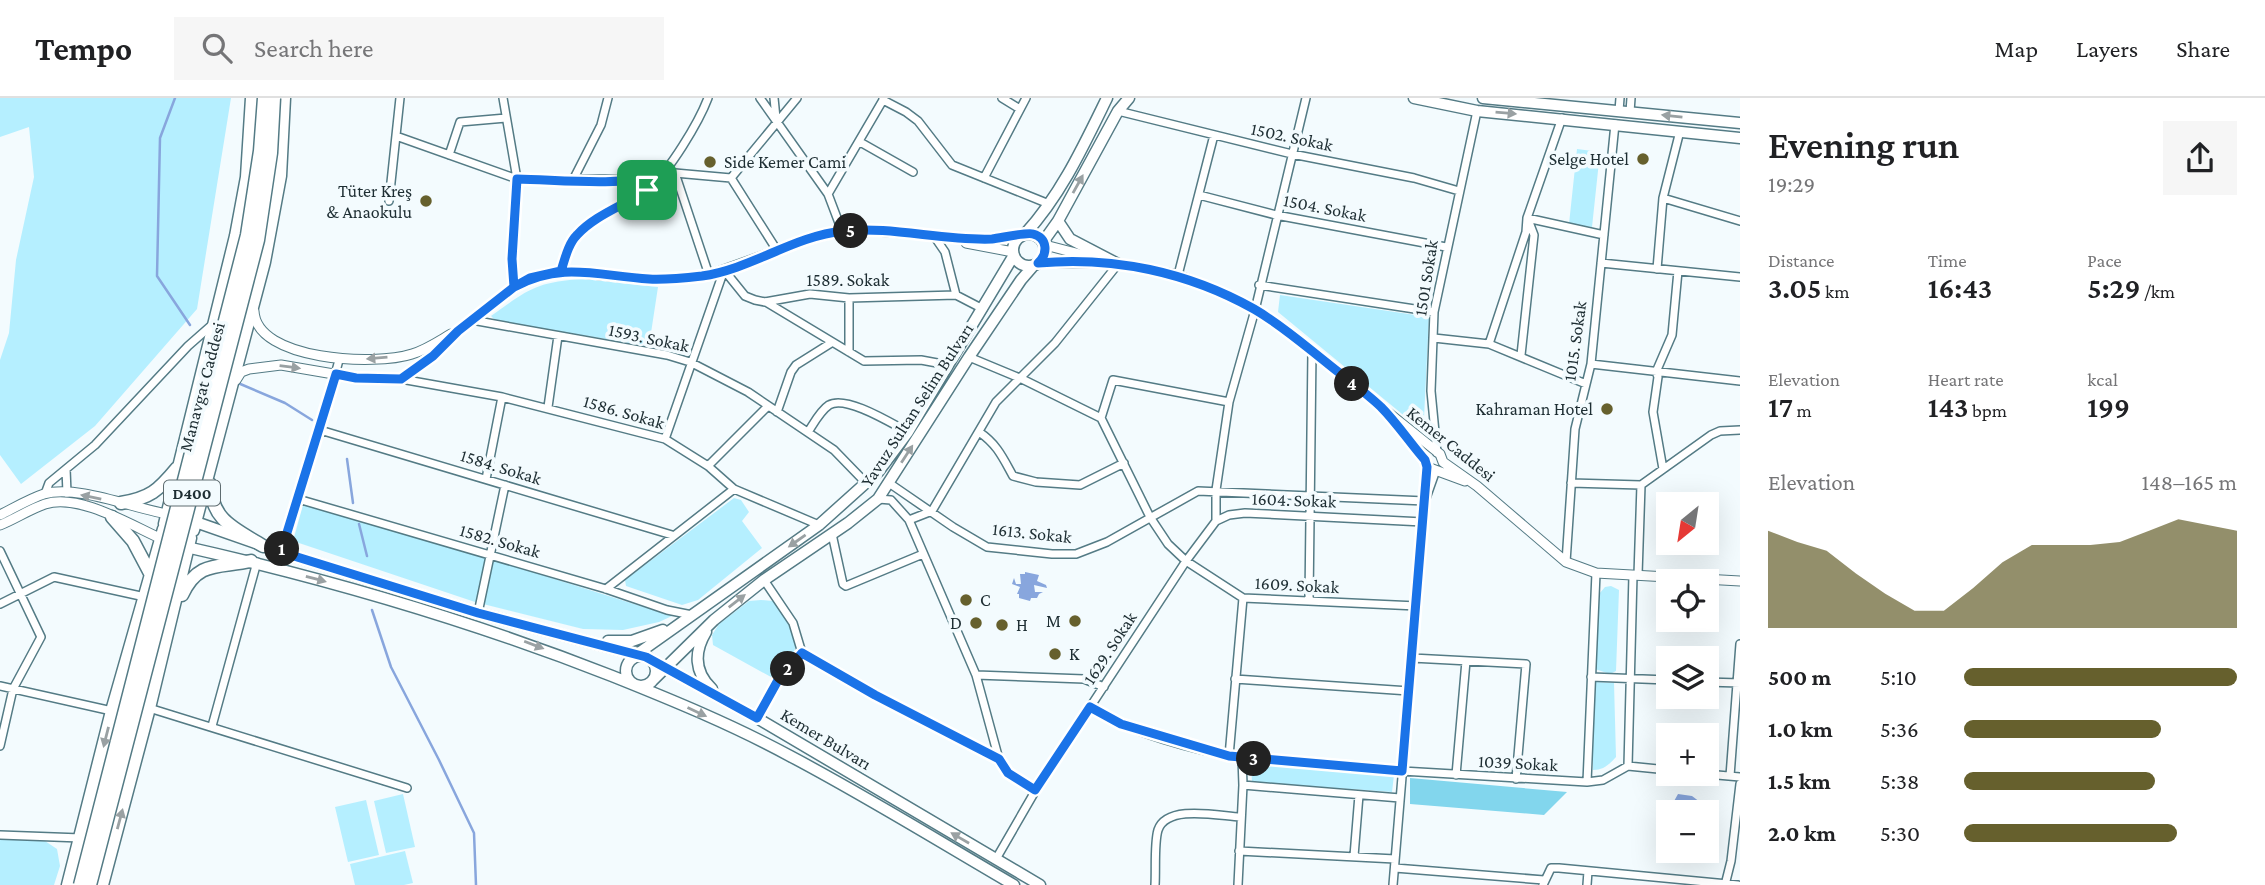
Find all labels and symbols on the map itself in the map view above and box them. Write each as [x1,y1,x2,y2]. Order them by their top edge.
one-way arrow [1495,108,1517,119]
one-way arrow [1661,110,1683,121]
street label: 1502. Sokak [1249,119,1335,156]
place label: Selge Hotel [1549,149,1629,169]
marker: Selge Hotel [1635,151,1651,167]
place label: Side Kemer Cami [724,152,846,172]
marker: Side Kemer Cami [702,154,718,170]
pin [617,160,677,220]
one-way arrow [1072,173,1084,193]
place label: Tüter Kreş & Anaokulu [327,181,412,222]
street label: 1504. Sokak [1282,190,1369,226]
marker: Tüter Kreş & Anaokulu [418,193,434,209]
pin: 5 [834,214,868,248]
street label: 1501 Sokak [1410,238,1442,317]
street label: 1589. Sokak [807,270,890,290]
street label: 1015. Sokak [1559,299,1591,382]
street label: Yavuz Sultan Selim Bulvarı [857,319,978,490]
street label: Manavgat Caddesi [175,320,229,454]
street label: 1593. Sokak [607,320,691,356]
one-way arrow [366,353,388,364]
one-way arrow [279,361,301,372]
pin: 4 [1334,366,1370,402]
street label: 1586. Sokak [581,391,667,433]
place label: Kahraman Hotel [1475,399,1593,419]
marker: Kahraman Hotel [1599,401,1615,417]
street label: Kemer Caddesi [1403,402,1499,486]
street label: 1584. Sokak [458,445,544,489]
one-way arrow [900,445,914,463]
road number: D400 [164,480,220,506]
street label: 1604. Sokak [1251,489,1337,511]
one-way arrow [80,491,102,502]
north arrow [1656,492,1718,555]
street label: 1613. Sokak [991,519,1073,547]
street label: 1582. Sokak [457,520,543,562]
pin: 1 [264,532,300,566]
one-way arrow [788,533,806,547]
street label: 1609. Sokak [1254,573,1340,597]
one-way arrow [306,574,327,584]
place label: C [980,590,991,610]
marker: C [958,592,974,608]
one-way arrow [729,594,746,609]
street label: 1629. Sokak [1079,608,1141,688]
place label: M [1046,611,1061,631]
place label: D [950,613,962,633]
marker: M [1067,613,1083,629]
marker: D [968,615,984,631]
place label: H [1016,615,1028,635]
marker: H [994,617,1010,633]
one-way arrow [523,640,544,651]
place label: K [1069,644,1080,664]
marker: K [1047,646,1063,662]
pin: 2 [770,652,806,686]
street label: Kemer Bulvarı [777,704,875,774]
one-way arrow [687,706,707,717]
one-way arrow [100,726,111,748]
pin: 3 [1236,742,1272,776]
street label: 1039 Sokak [1478,751,1559,775]
one-way arrow [115,808,126,830]
one-way arrow [951,832,970,844]

